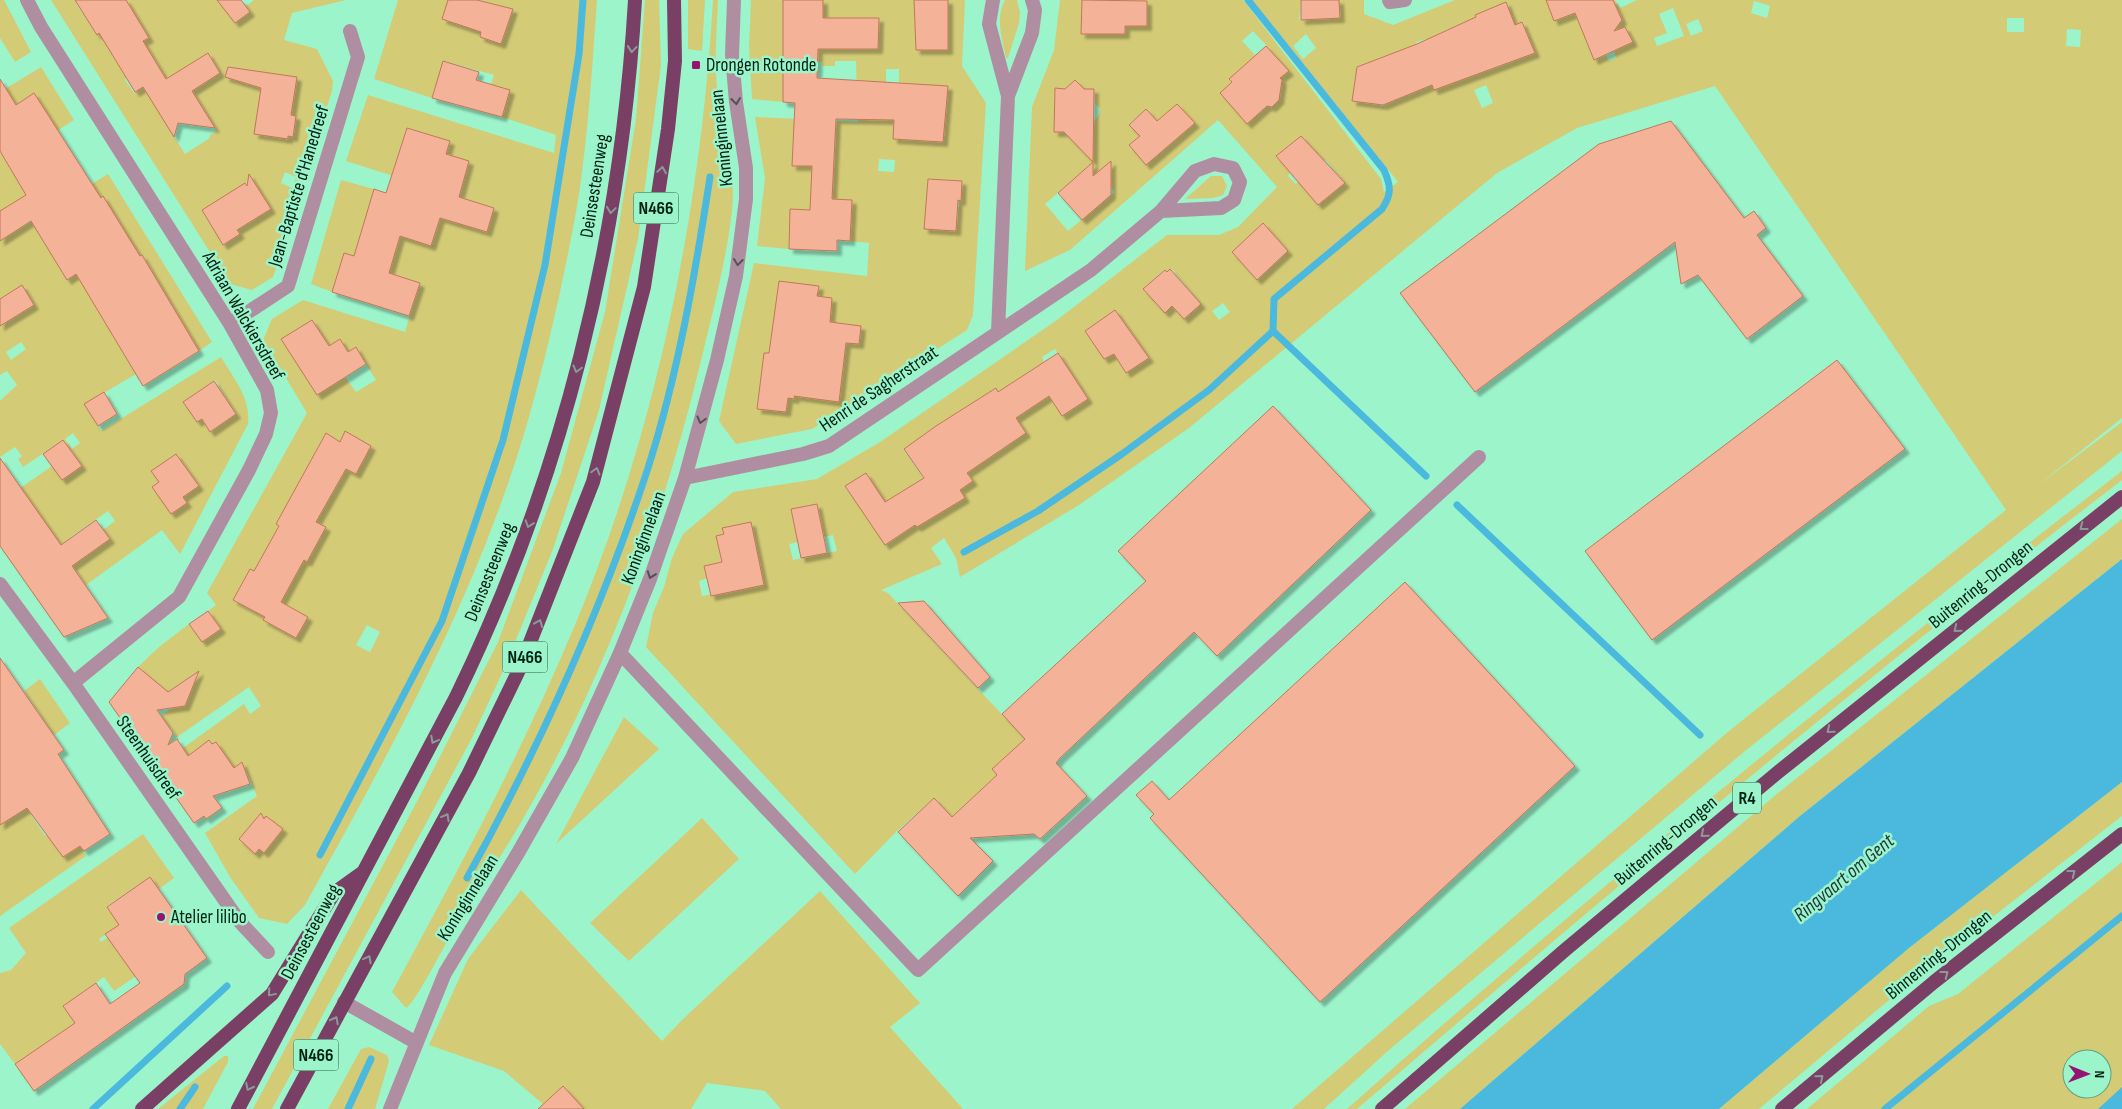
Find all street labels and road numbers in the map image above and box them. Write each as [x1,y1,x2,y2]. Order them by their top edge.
street label: Koninginnelaan [705,88,739,188]
street label: Jean-Baptiste d'Hanedreef [263,102,335,270]
street label: Deinsesteenweg [575,132,615,240]
road number: N466 [634,192,678,224]
street label: Adriaan Walckiersdreef [196,247,289,385]
street label: Henri de Sagherstraat [815,341,943,437]
street label: Koninginnelaan [617,488,671,588]
street label: Deinsesteenweg [460,519,520,625]
street label: Buitenring-Drongen [1924,536,2038,634]
road number: N466 [502,642,548,672]
street label: Steenhuisdreef [111,711,186,805]
road number: R4 [1733,782,1761,814]
street label: Buitenring-Drongen [1610,791,1722,891]
street label: Koninginnelaan [432,851,504,945]
street label: Deinsesteenweg [276,880,346,984]
street label: Binnenring-Drongen [1881,905,1997,1005]
road number: N466 [294,1040,338,1070]

